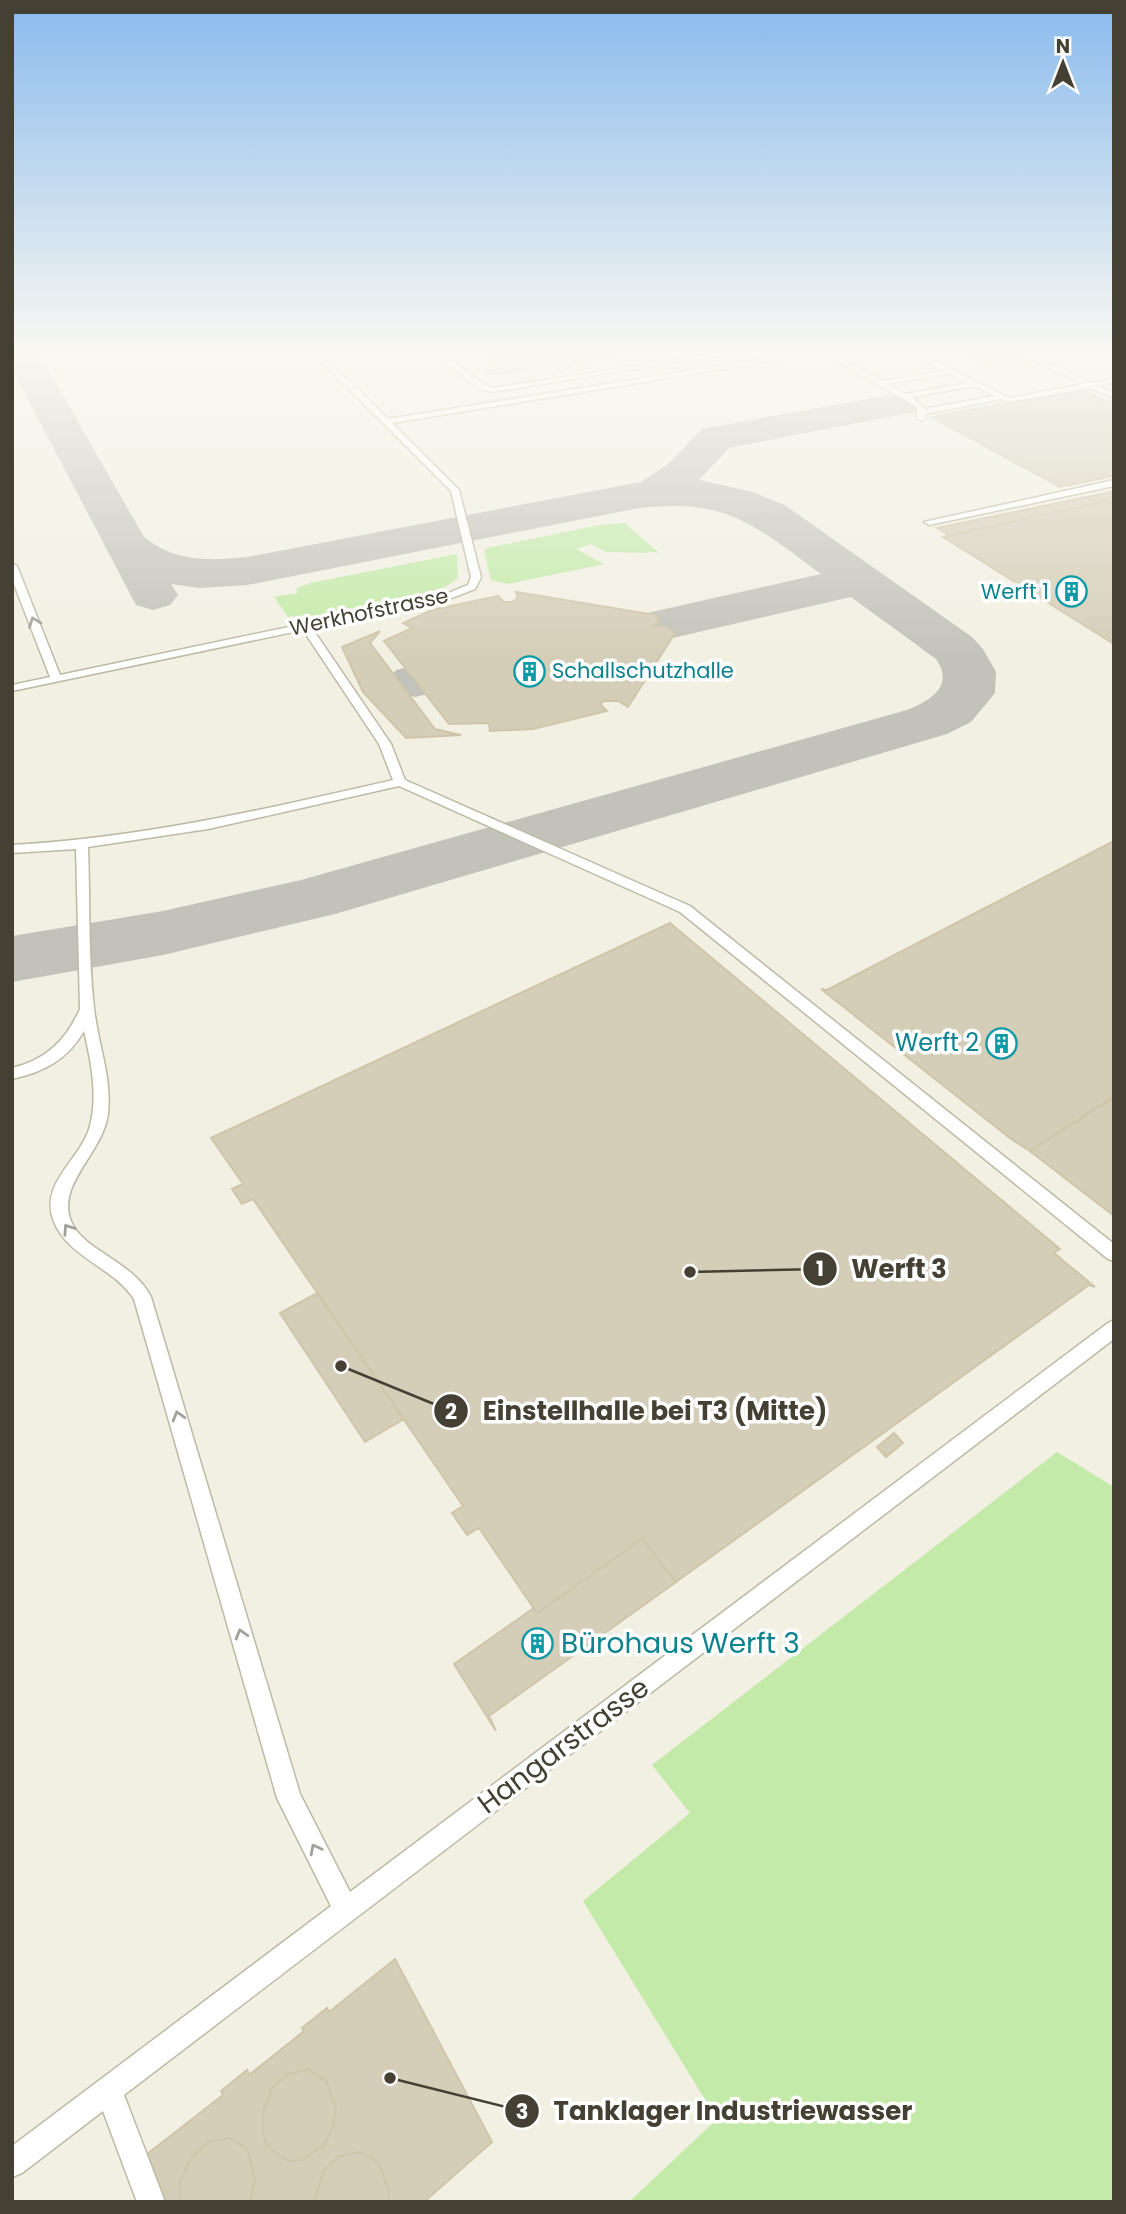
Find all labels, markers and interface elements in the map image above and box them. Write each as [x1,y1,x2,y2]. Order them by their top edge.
north arrow [1028,28,1098,98]
text: N [1056,33,1070,60]
building icon: Werft 1 [1055,575,1089,609]
place label: Werft 1 [981,577,1049,606]
street label: Werkhofstrasse [287,581,451,642]
one-way arrow [28,617,42,629]
building icon: Schallschutzhalle [512,654,546,688]
place label: Schallschutzhalle [552,656,734,685]
place label: Werft 2 [895,1026,979,1059]
building icon: Werft 2 [985,1026,1019,1060]
one-way arrow [63,1224,76,1237]
callout: Werft 3 [802,1245,961,1292]
text: Werft 3 [851,1251,947,1287]
text: 1 [816,1254,824,1283]
callout: Einstellhalle bei T3 (Mitte) [433,1388,841,1435]
text: Einstellhalle bei T3 (Mitte) [483,1393,827,1429]
text: 2 [445,1397,457,1426]
one-way arrow [172,1410,186,1422]
place label: Bürohaus Werft 3 [561,1624,800,1663]
building icon: Bürohaus Werft 3 [521,1626,555,1660]
one-way arrow [235,1629,250,1641]
street label: Hangarstrasse [470,1668,657,1823]
one-way arrow [309,1844,323,1856]
callout: Tanklager Industriewasser [504,2088,926,2135]
text: Tanklager Industriewasser [554,2093,912,2129]
text: 3 [516,2097,528,2126]

